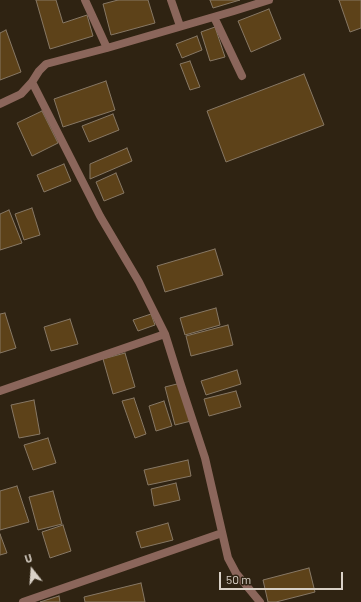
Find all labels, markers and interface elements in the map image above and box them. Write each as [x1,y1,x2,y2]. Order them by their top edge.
north arrow [12,550,52,590]
text: U [23,551,34,565]
scale bar [221,564,345,590]
text: 50 m [226,572,251,586]

